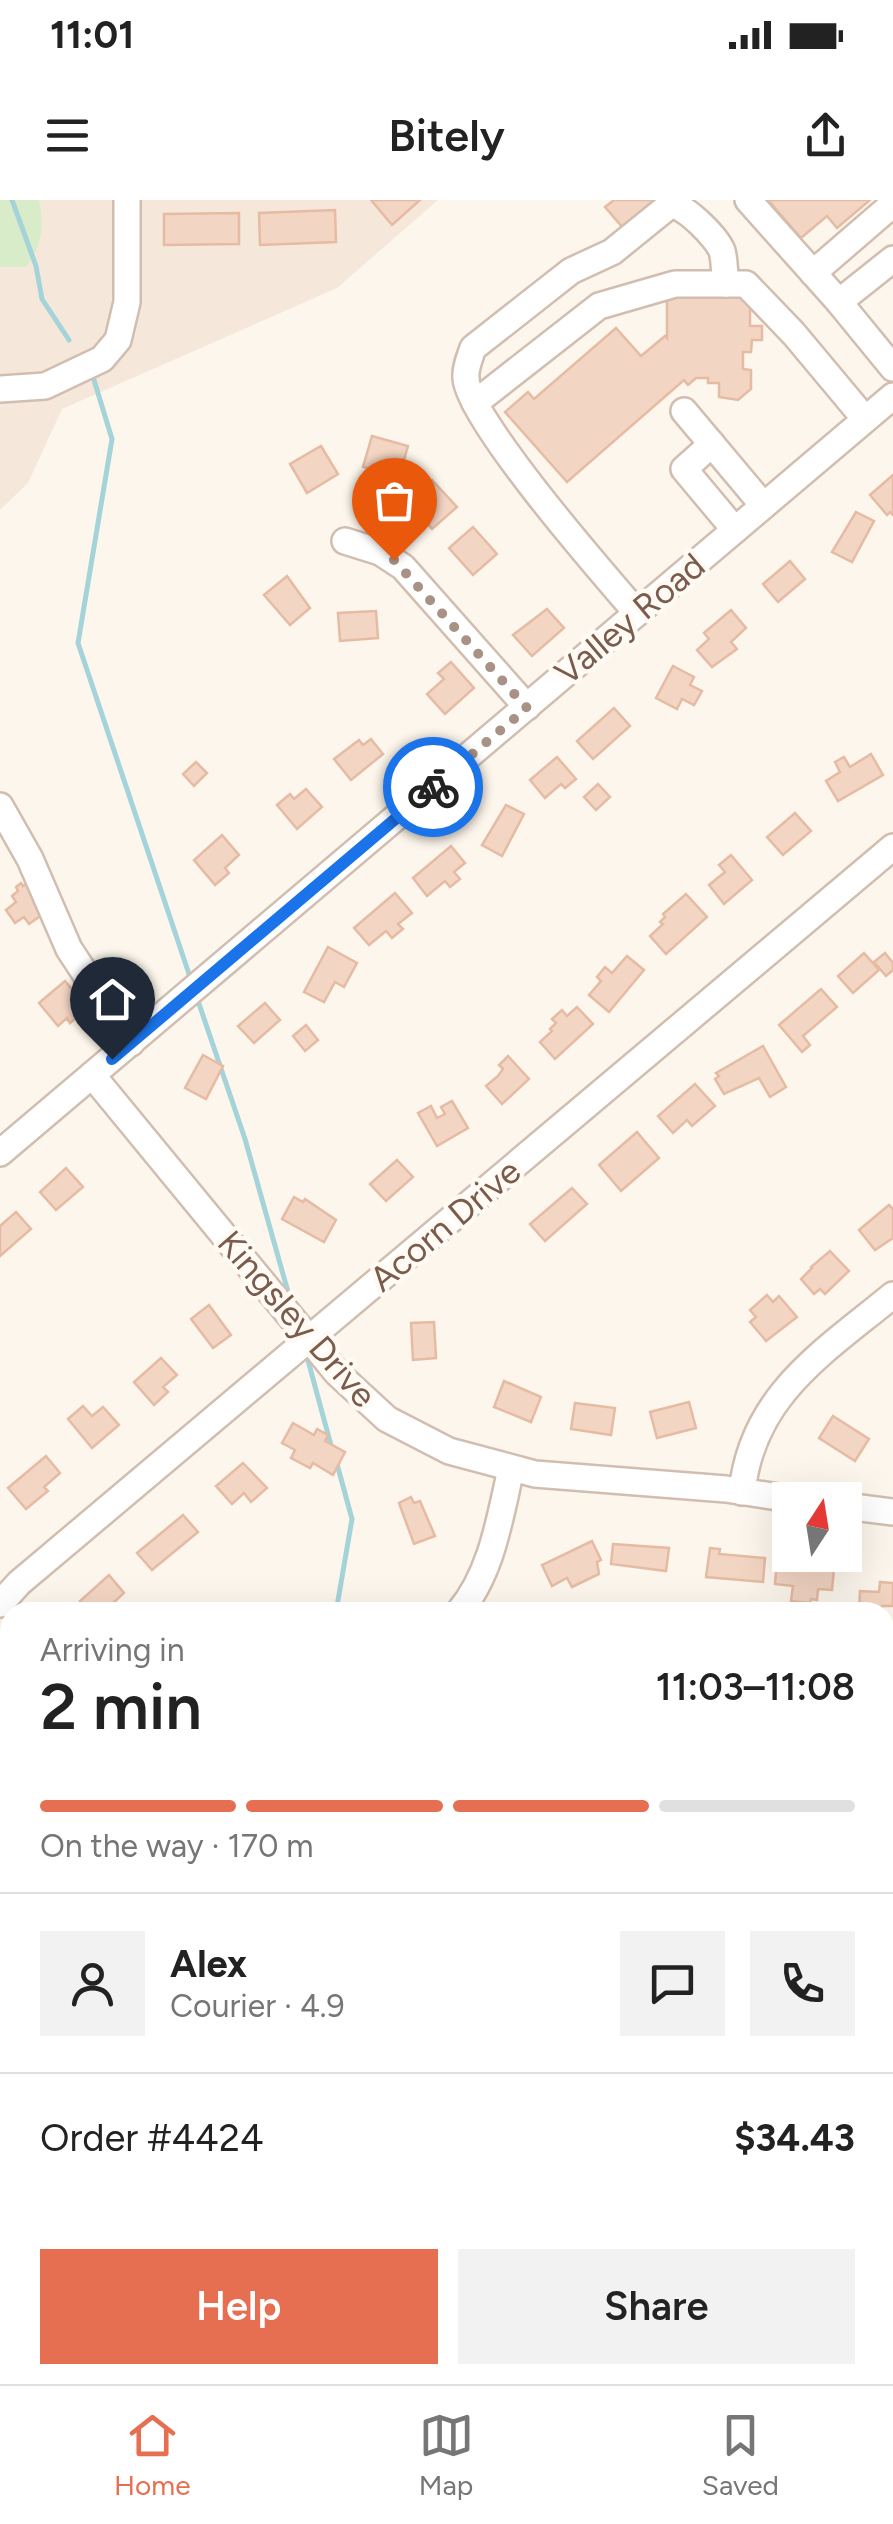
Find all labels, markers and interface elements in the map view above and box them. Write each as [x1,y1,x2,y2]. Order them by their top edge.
text: 11:01 [50,12,134,58]
icon: menu [40,108,95,163]
text: Bitely [388,108,505,162]
icon: share [798,108,853,163]
pin [352,458,437,561]
icon: bag [367,473,422,528]
street label: Valley Road [547,544,713,694]
courier [383,737,483,837]
icon: bike [406,760,461,815]
pin [70,957,155,1060]
icon: home [85,972,140,1027]
street label: Acorn Drive [361,1150,529,1300]
street label: Kingsley Drive [209,1222,385,1416]
north arrow [772,1482,862,1572]
map controls [772,1482,862,1572]
text: Arriving in [40,1631,185,1669]
text: 11:03–11:08 [656,1664,855,1710]
text: 2 min [40,1667,202,1745]
text: On the way · 170 m [40,1827,314,1865]
button: person [40,1931,145,2036]
button: chat [620,1931,725,2036]
button: phone [750,1931,855,2036]
text: Alex [170,1941,247,1987]
text: Courier · 4.9 [170,1987,345,2025]
text: Order #4424 [40,2115,264,2161]
text: $34.43 [734,2115,855,2161]
button: Help [40,2249,438,2364]
button: Share [458,2249,855,2364]
tab: Home [114,2408,190,2502]
tab: Map [419,2408,474,2502]
tab: Saved [702,2408,779,2502]

